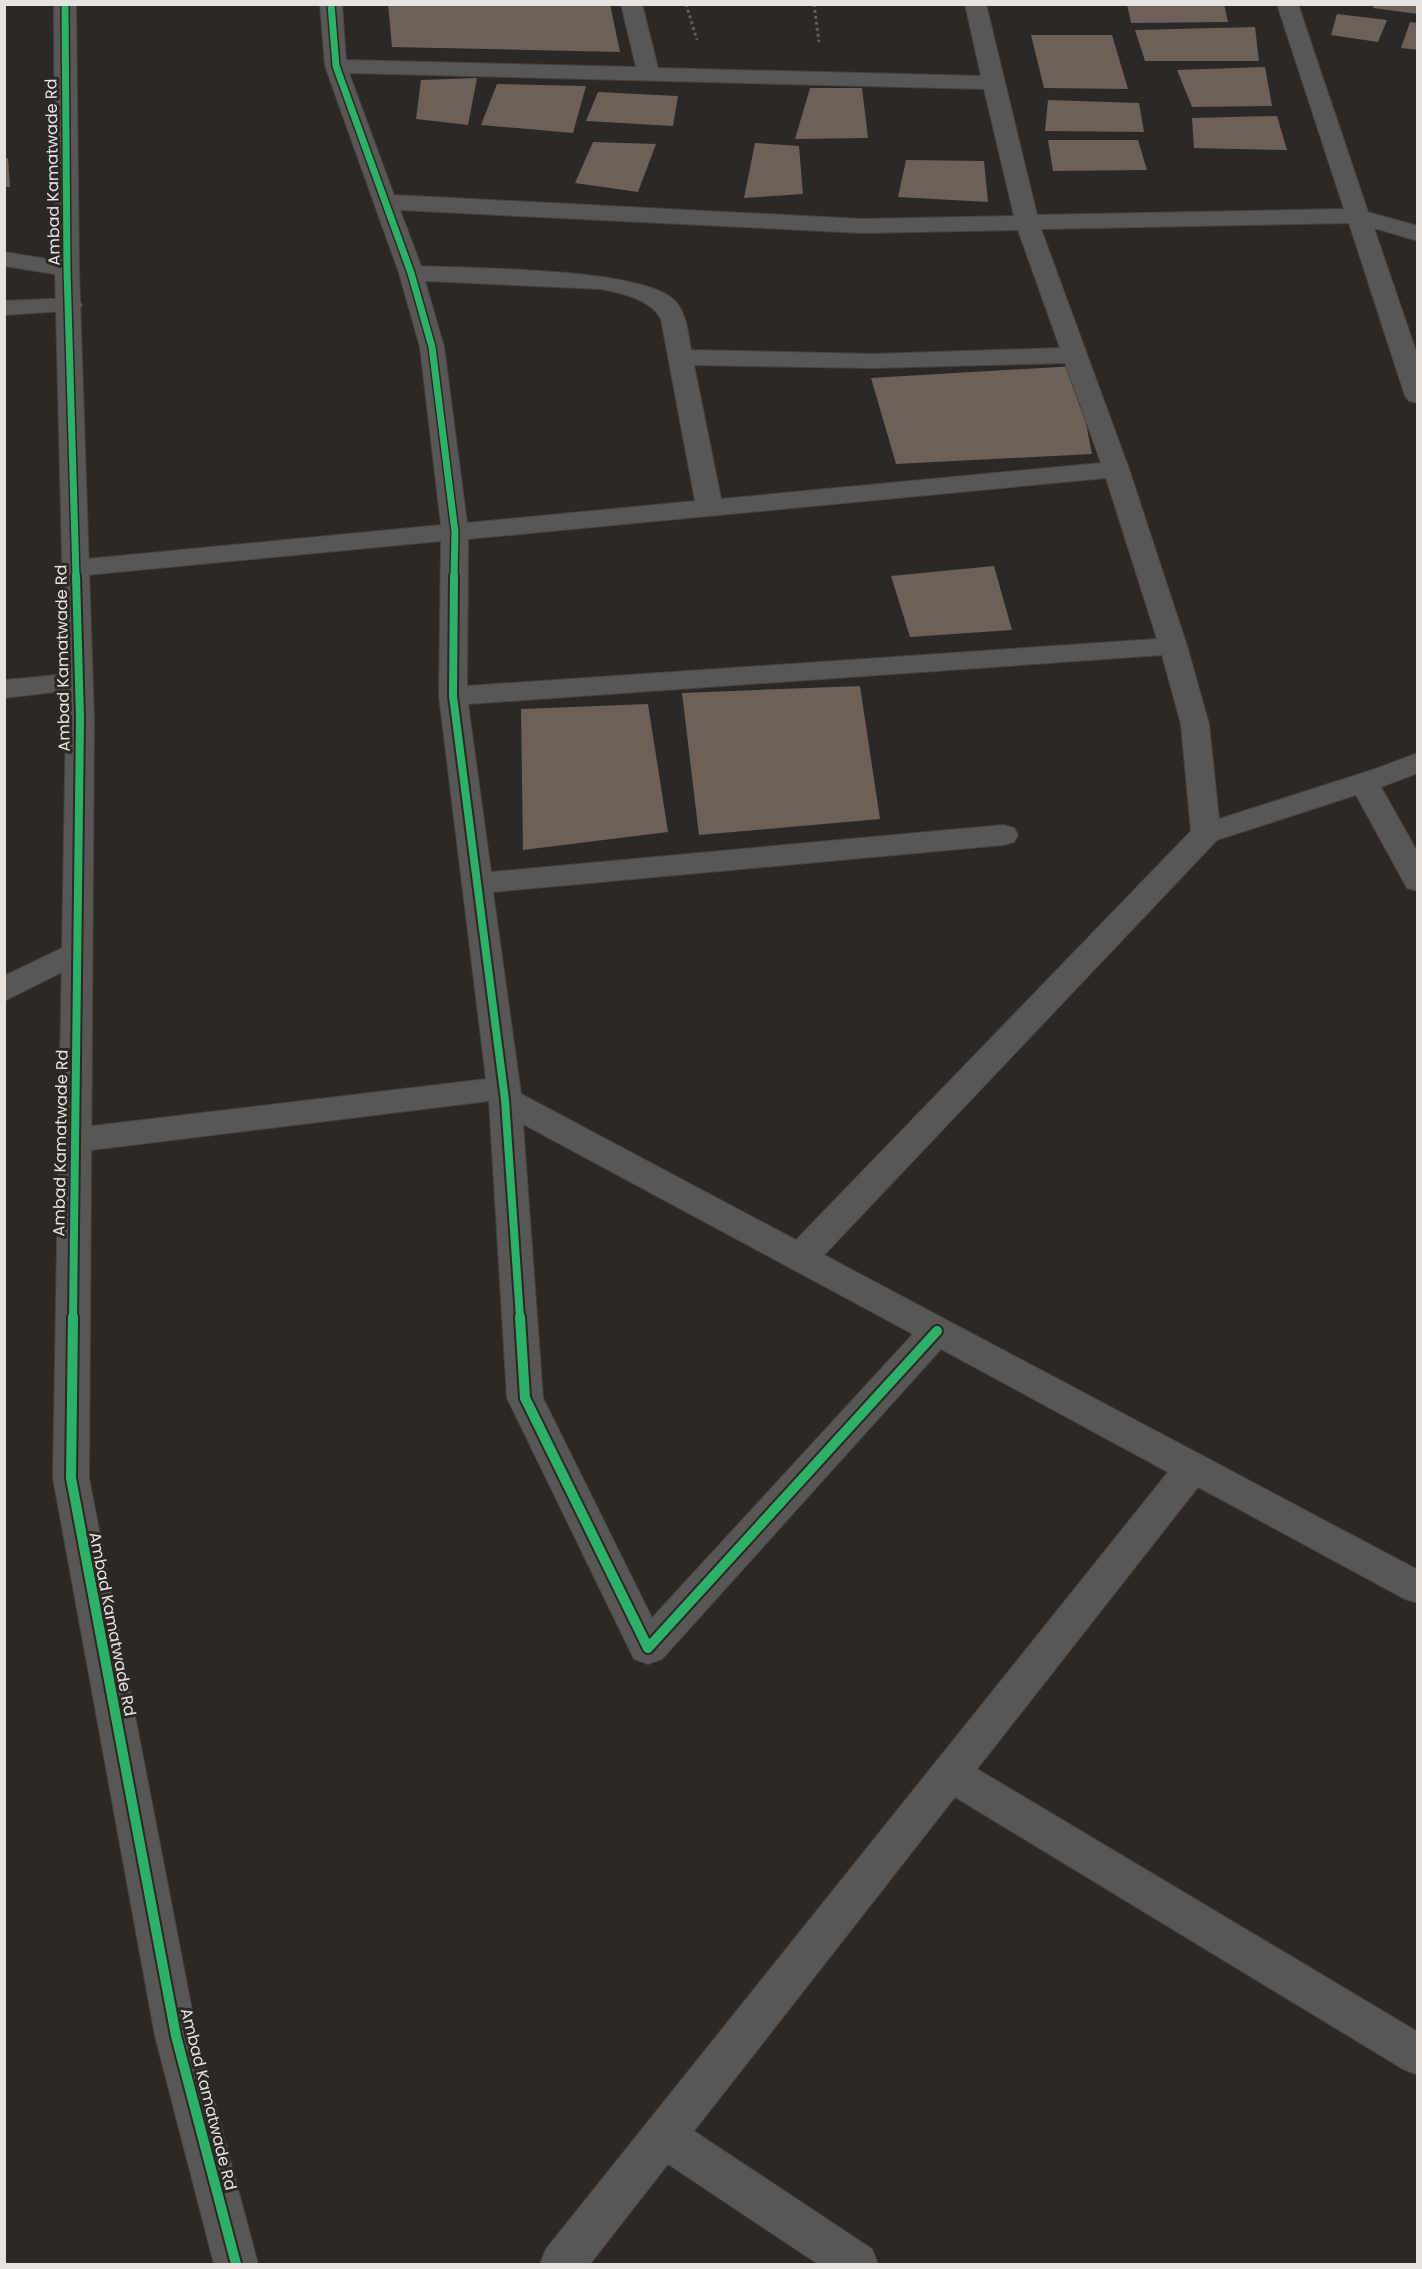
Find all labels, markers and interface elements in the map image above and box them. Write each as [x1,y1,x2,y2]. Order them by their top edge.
street label: Ambad Kamatwade Rd [39,78,66,266]
street label: Ambad Kamatwade Rd [49,564,76,752]
street label: Ambad Kamatwade Rd [47,1049,74,1237]
street label: Ambad Kamatwade Rd [83,1530,142,1718]
street label: Ambad Kamatwade Rd [175,2006,242,2193]

